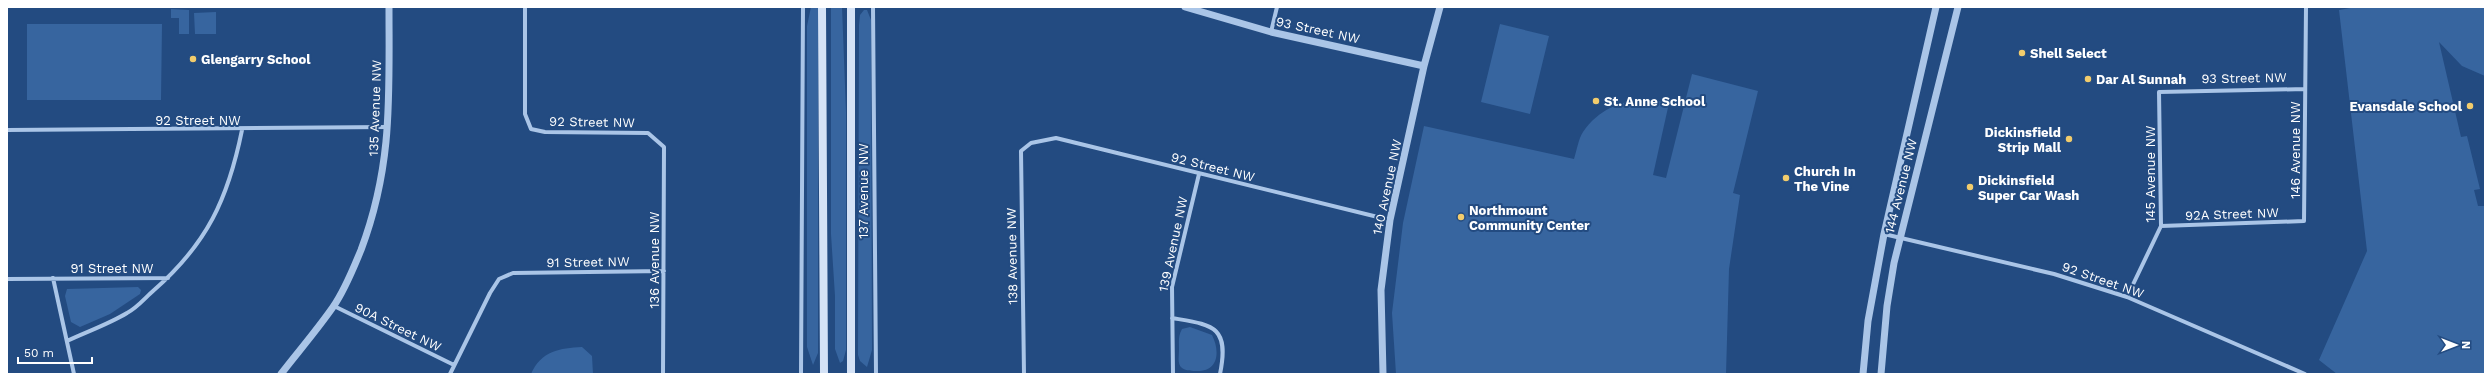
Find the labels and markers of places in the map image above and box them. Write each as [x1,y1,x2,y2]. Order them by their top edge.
place label: Shell Select [2030,46,2107,61]
marker: Shell Select [2017,48,2027,58]
place label: Glengarry School [201,52,311,67]
marker: Glengarry School [188,54,198,64]
place label: Dar Al Sunnah [2096,72,2186,87]
marker: Dar Al Sunnah [2083,74,2093,84]
place label: St. Anne School [1604,94,1706,109]
marker: St. Anne School [1591,96,1601,106]
place label: Evansdale School [2350,99,2463,114]
marker: Evansdale School [2465,101,2475,111]
place label: Dickinsfield Strip Mall [1985,125,2062,155]
marker: Dickinsfield Strip Mall [2064,134,2074,144]
place label: Church In The Vine [1794,164,1856,194]
marker: Church In The Vine [1781,173,1791,183]
place label: Dickinsfield Super Car Wash [1978,173,2079,203]
marker: Dickinsfield Super Car Wash [1965,182,1975,192]
place label: Northmount Community Center [1469,203,1590,233]
marker: Northmount Community Center [1456,212,1466,222]

